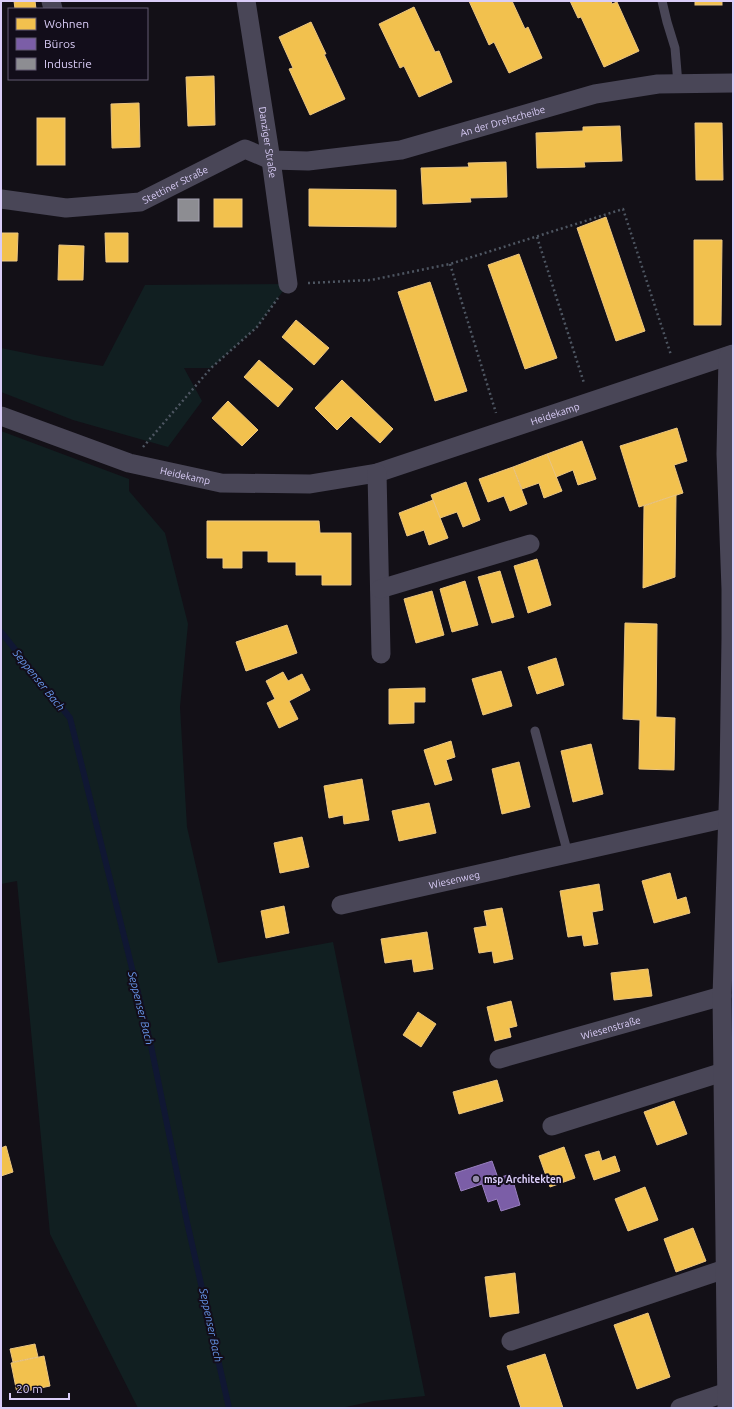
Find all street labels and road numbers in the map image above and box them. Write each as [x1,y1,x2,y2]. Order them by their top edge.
street label: An der Drehscheibe [459,104,547,139]
street label: Danziger Straße [257,106,278,179]
street label: Stettiner Straße [141,164,210,206]
street label: Heidekamp [529,401,581,427]
street label: Heidekamp [159,465,211,487]
street label: Wiesenweg [428,869,481,891]
street label: Wiesenstraße [580,1014,642,1042]

